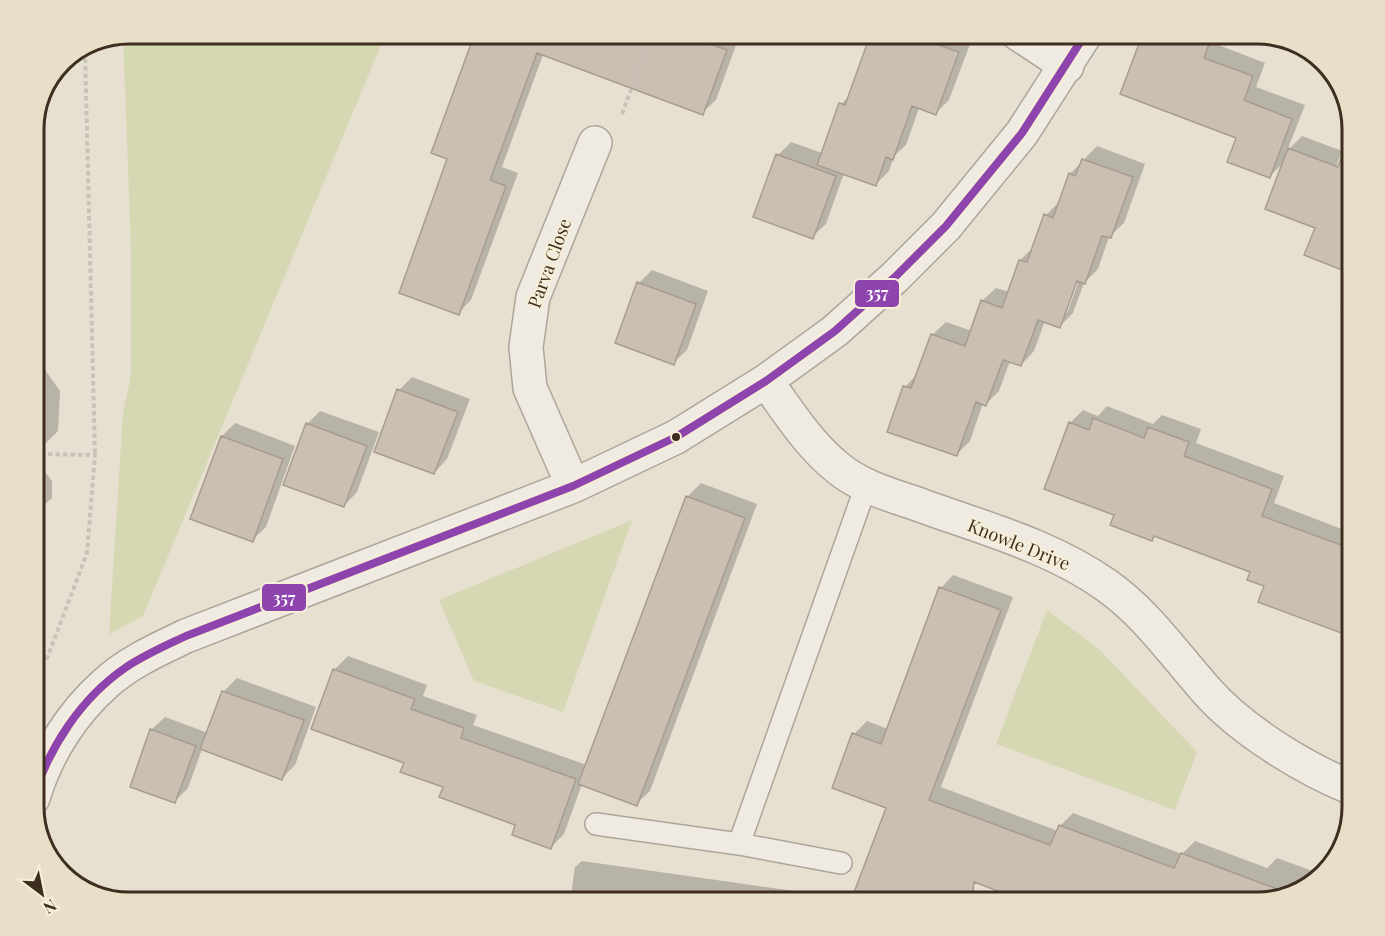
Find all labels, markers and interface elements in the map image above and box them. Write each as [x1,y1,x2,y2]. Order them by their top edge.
street label: Parva Close [522,215,576,311]
line badge: 357 [854,279,900,308]
text: 357 [866,282,889,303]
unlabelled marker [670,431,682,443]
street label: Knowle Drive [964,513,1074,575]
line badge: 357 [261,583,307,612]
text: 357 [273,587,296,608]
north arrow [12,864,72,924]
text: N [39,895,61,919]

